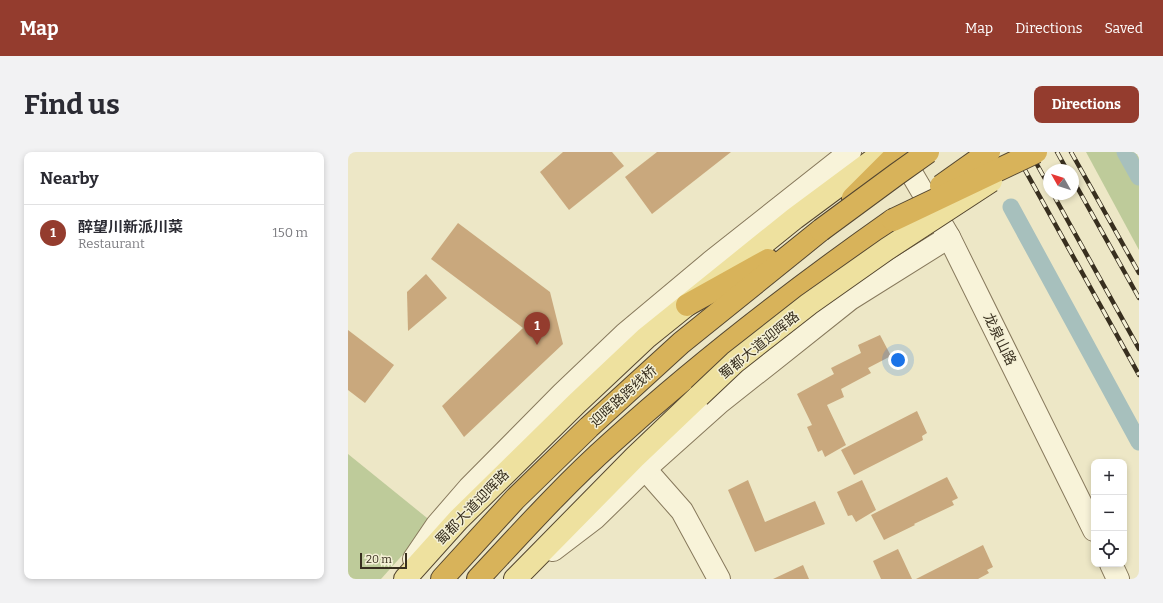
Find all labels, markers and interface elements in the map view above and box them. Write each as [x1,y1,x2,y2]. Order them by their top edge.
text: Map [20,17,59,40]
text: Map [965,20,993,37]
text: Directions [1015,20,1083,37]
text: Saved [1105,20,1143,37]
button: Directions [1034,86,1139,123]
text: Find us [24,88,120,121]
north arrow [1043,164,1079,200]
text: Nearby [40,168,99,189]
text: 醉望川新派川菜 [78,218,183,236]
text: 1 [50,225,56,240]
text: 150 m [272,225,308,240]
text: Restaurant [78,236,145,251]
street label: 蜀都大道迎晖路 [716,308,803,383]
street label: 龙泉山路 [980,310,1019,368]
pin: 1 [524,312,550,345]
your location [888,350,908,370]
street label: 迎晖路跨线桥 [586,362,660,431]
map controls [1091,459,1127,567]
button: + [1091,459,1127,495]
street label: 蜀都大道迎晖路 [432,466,513,548]
button: − [1091,495,1127,531]
button: locate [1091,531,1127,567]
scale bar [360,551,407,570]
text: 20 m [366,553,392,566]

